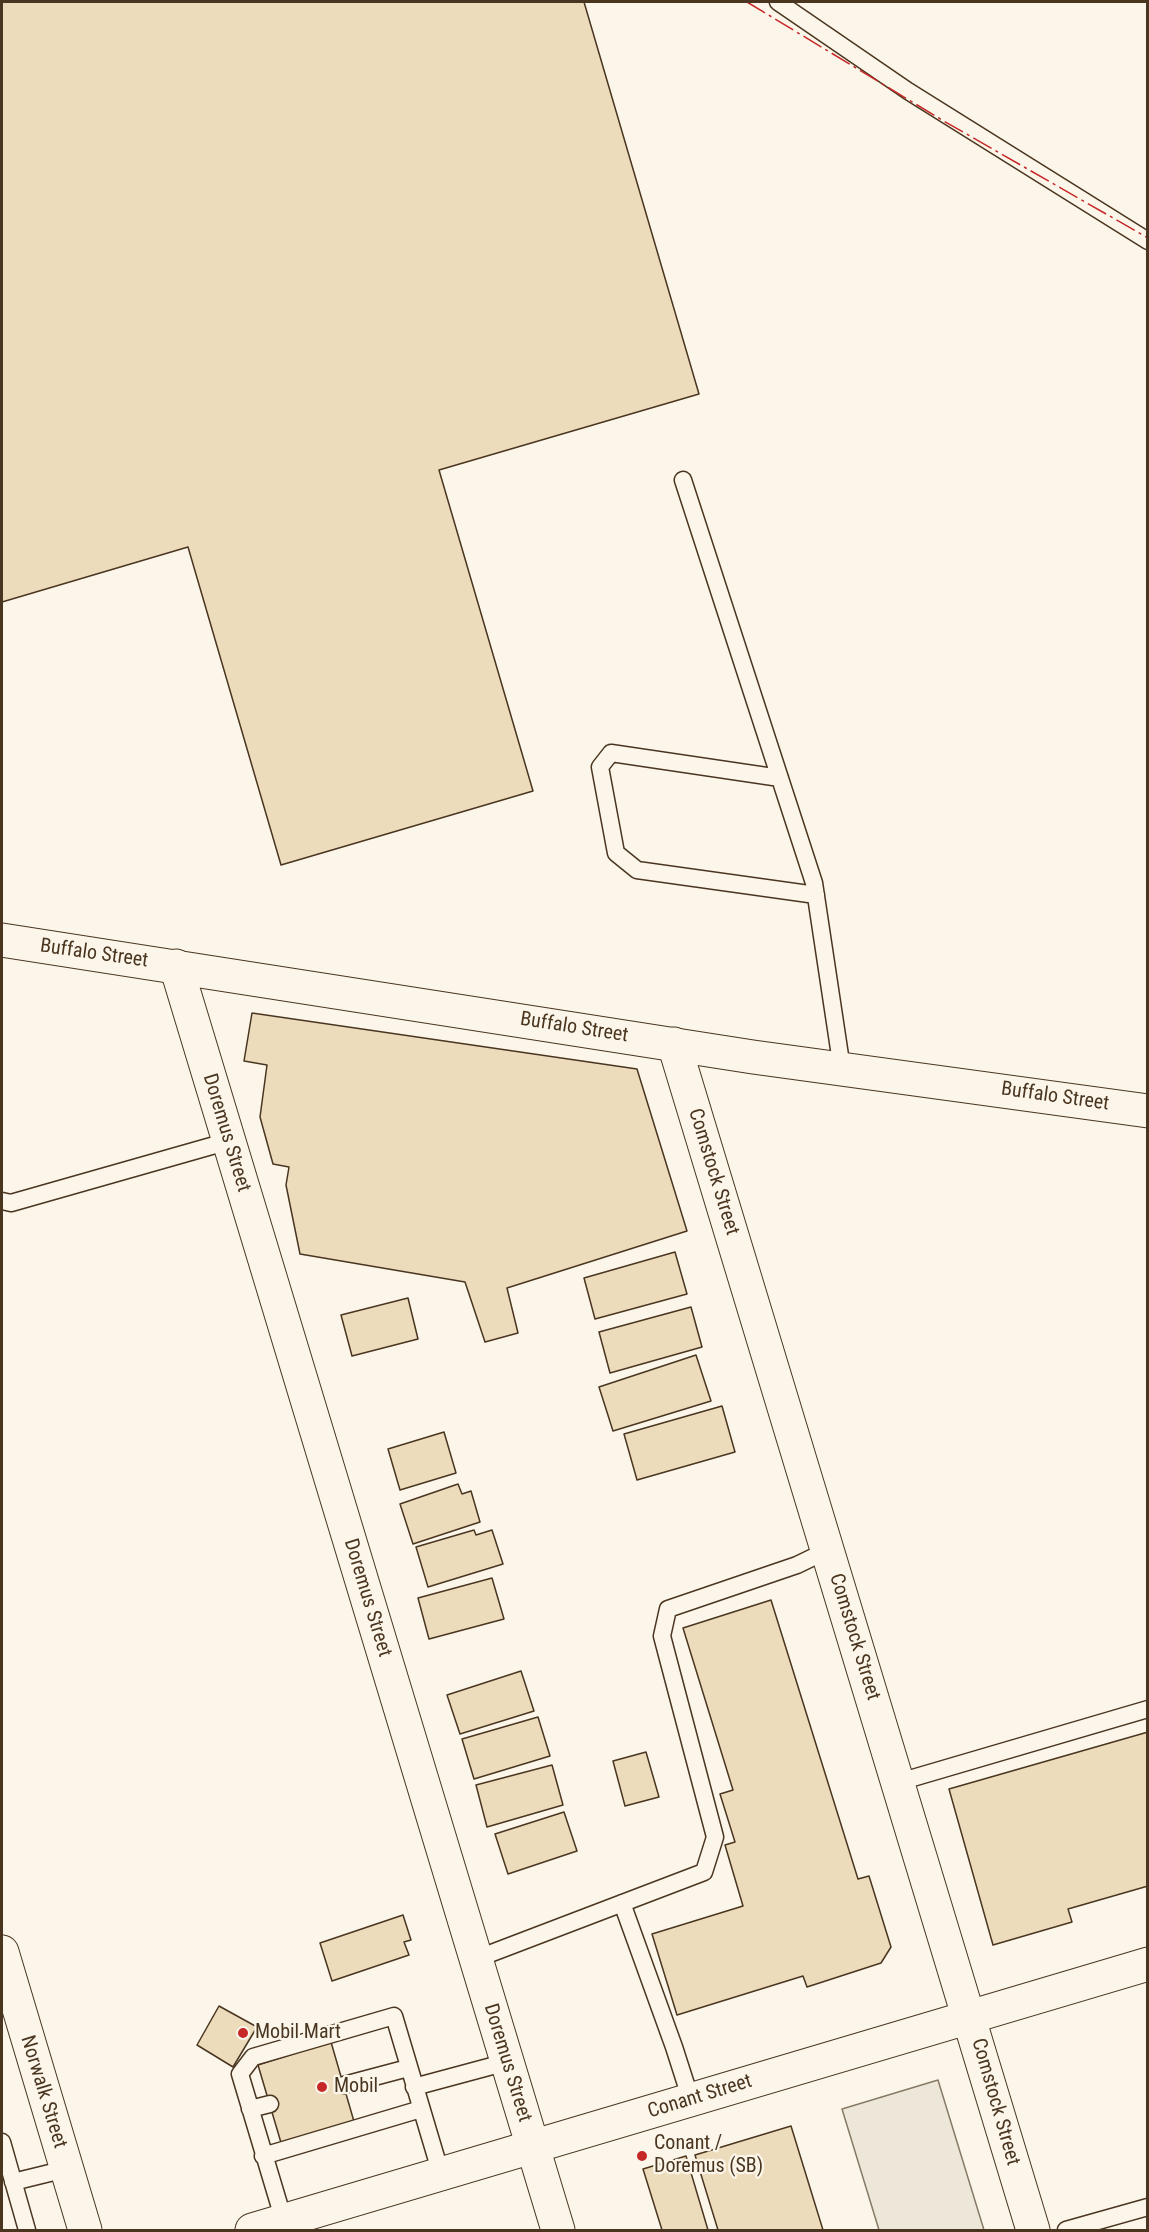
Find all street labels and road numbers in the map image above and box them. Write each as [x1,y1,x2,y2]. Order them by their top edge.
street label: Buffalo Street [38,935,150,973]
street label: Buffalo Street [518,1008,630,1048]
street label: Doremus Street [197,1071,255,1195]
street label: Buffalo Street [999,1078,1111,1116]
street label: Comstock Street [682,1106,744,1238]
street label: Doremus Street [338,1536,396,1660]
street label: Comstock Street [823,1571,885,1703]
street label: Doremus Street [478,2001,536,2125]
street label: Norwalk Street [15,2033,71,2151]
street label: Comstock Street [965,2036,1025,2168]
street label: Conant Street [645,2070,755,2124]

